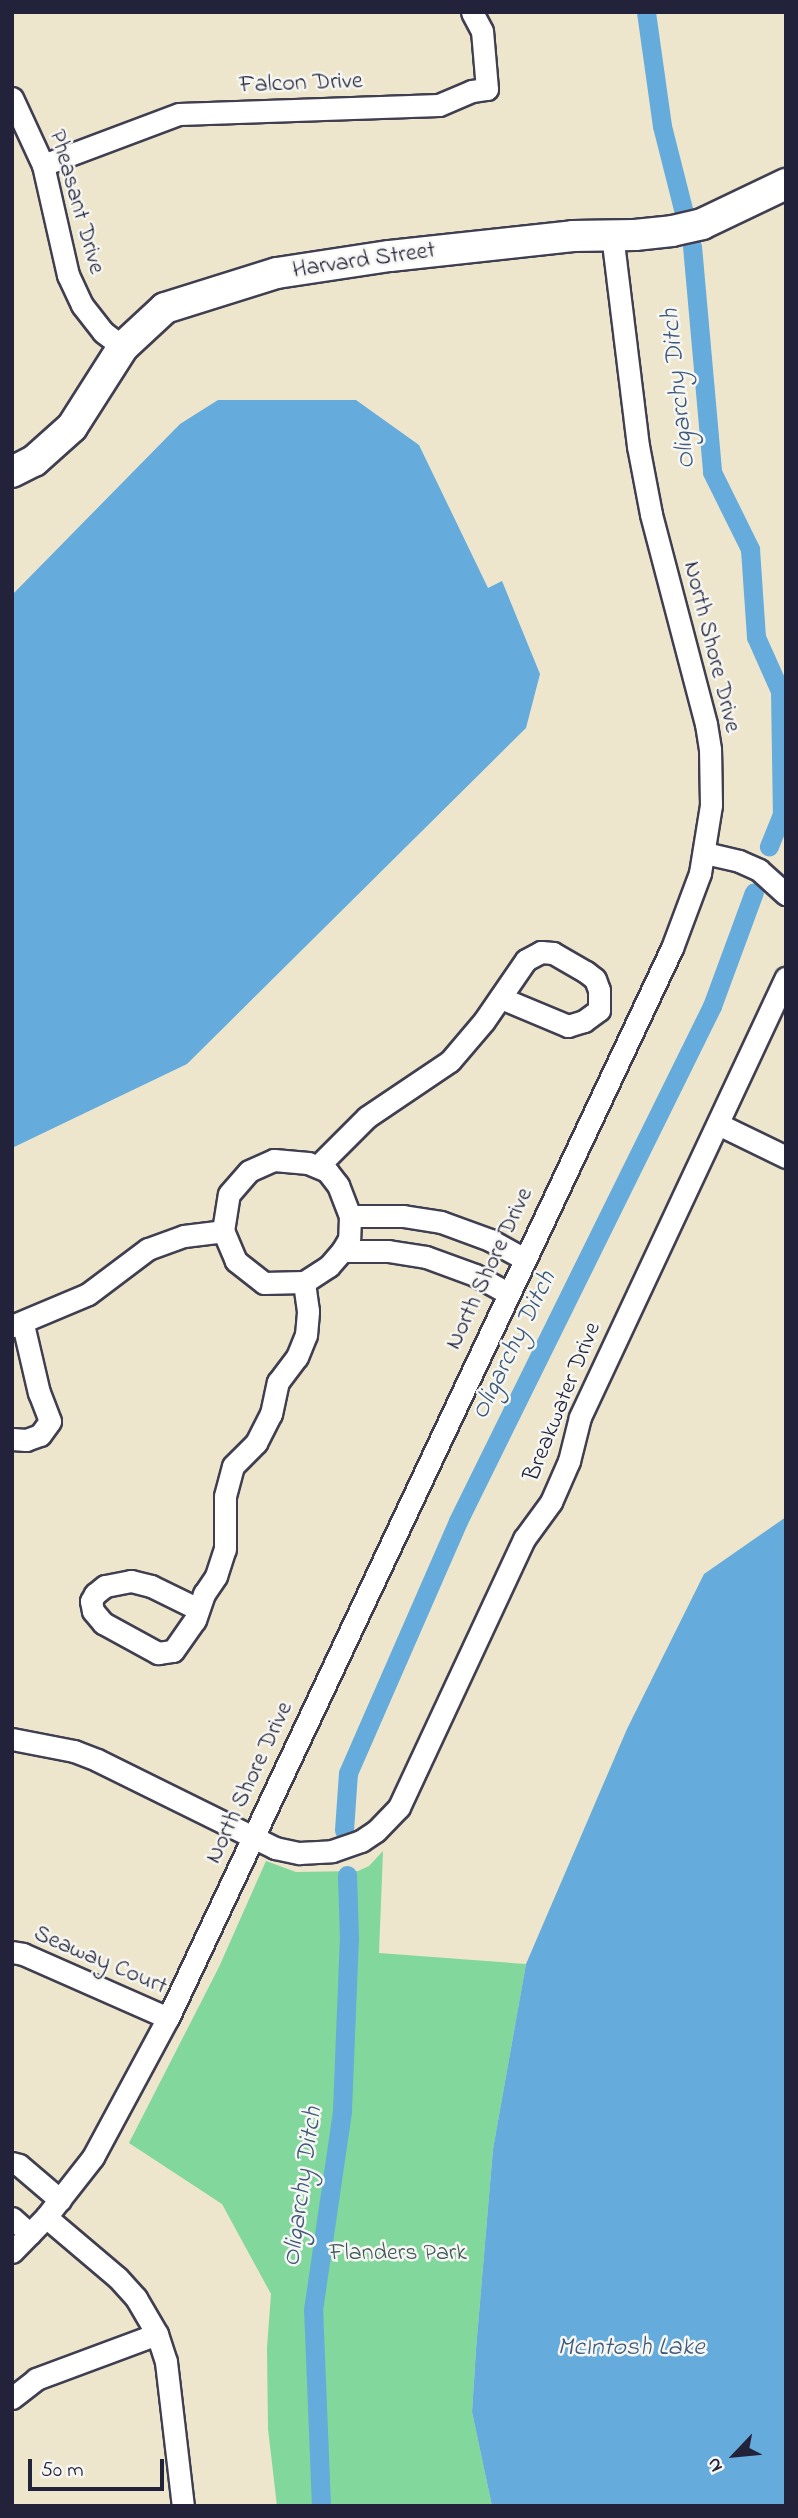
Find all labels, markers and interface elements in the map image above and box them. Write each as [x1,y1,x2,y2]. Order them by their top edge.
street label: Falcon Drive [239,67,363,101]
street label: Pheasant Drive [42,127,110,277]
street label: Harvard Street [291,237,437,285]
water label: Oligarchy Ditch [656,307,704,471]
street label: North Shore Drive [676,559,746,735]
street label: North Shore Drive [440,1184,540,1354]
water label: Oligarchy Ditch [466,1267,564,1425]
street label: Breakwater Drive [518,1318,608,1486]
street label: North Shore Drive [200,1698,300,1868]
street label: Seaway Court [29,1920,171,2002]
water label: Oligarchy Ditch [277,2105,331,2269]
park label: Flanders Park [329,2240,467,2268]
water label: McIntosh Lake [557,2333,705,2365]
north arrow [700,2420,770,2490]
scale bar [32,2444,168,2488]
text: N [701,2453,731,2476]
text: 50 m [41,2456,84,2486]

